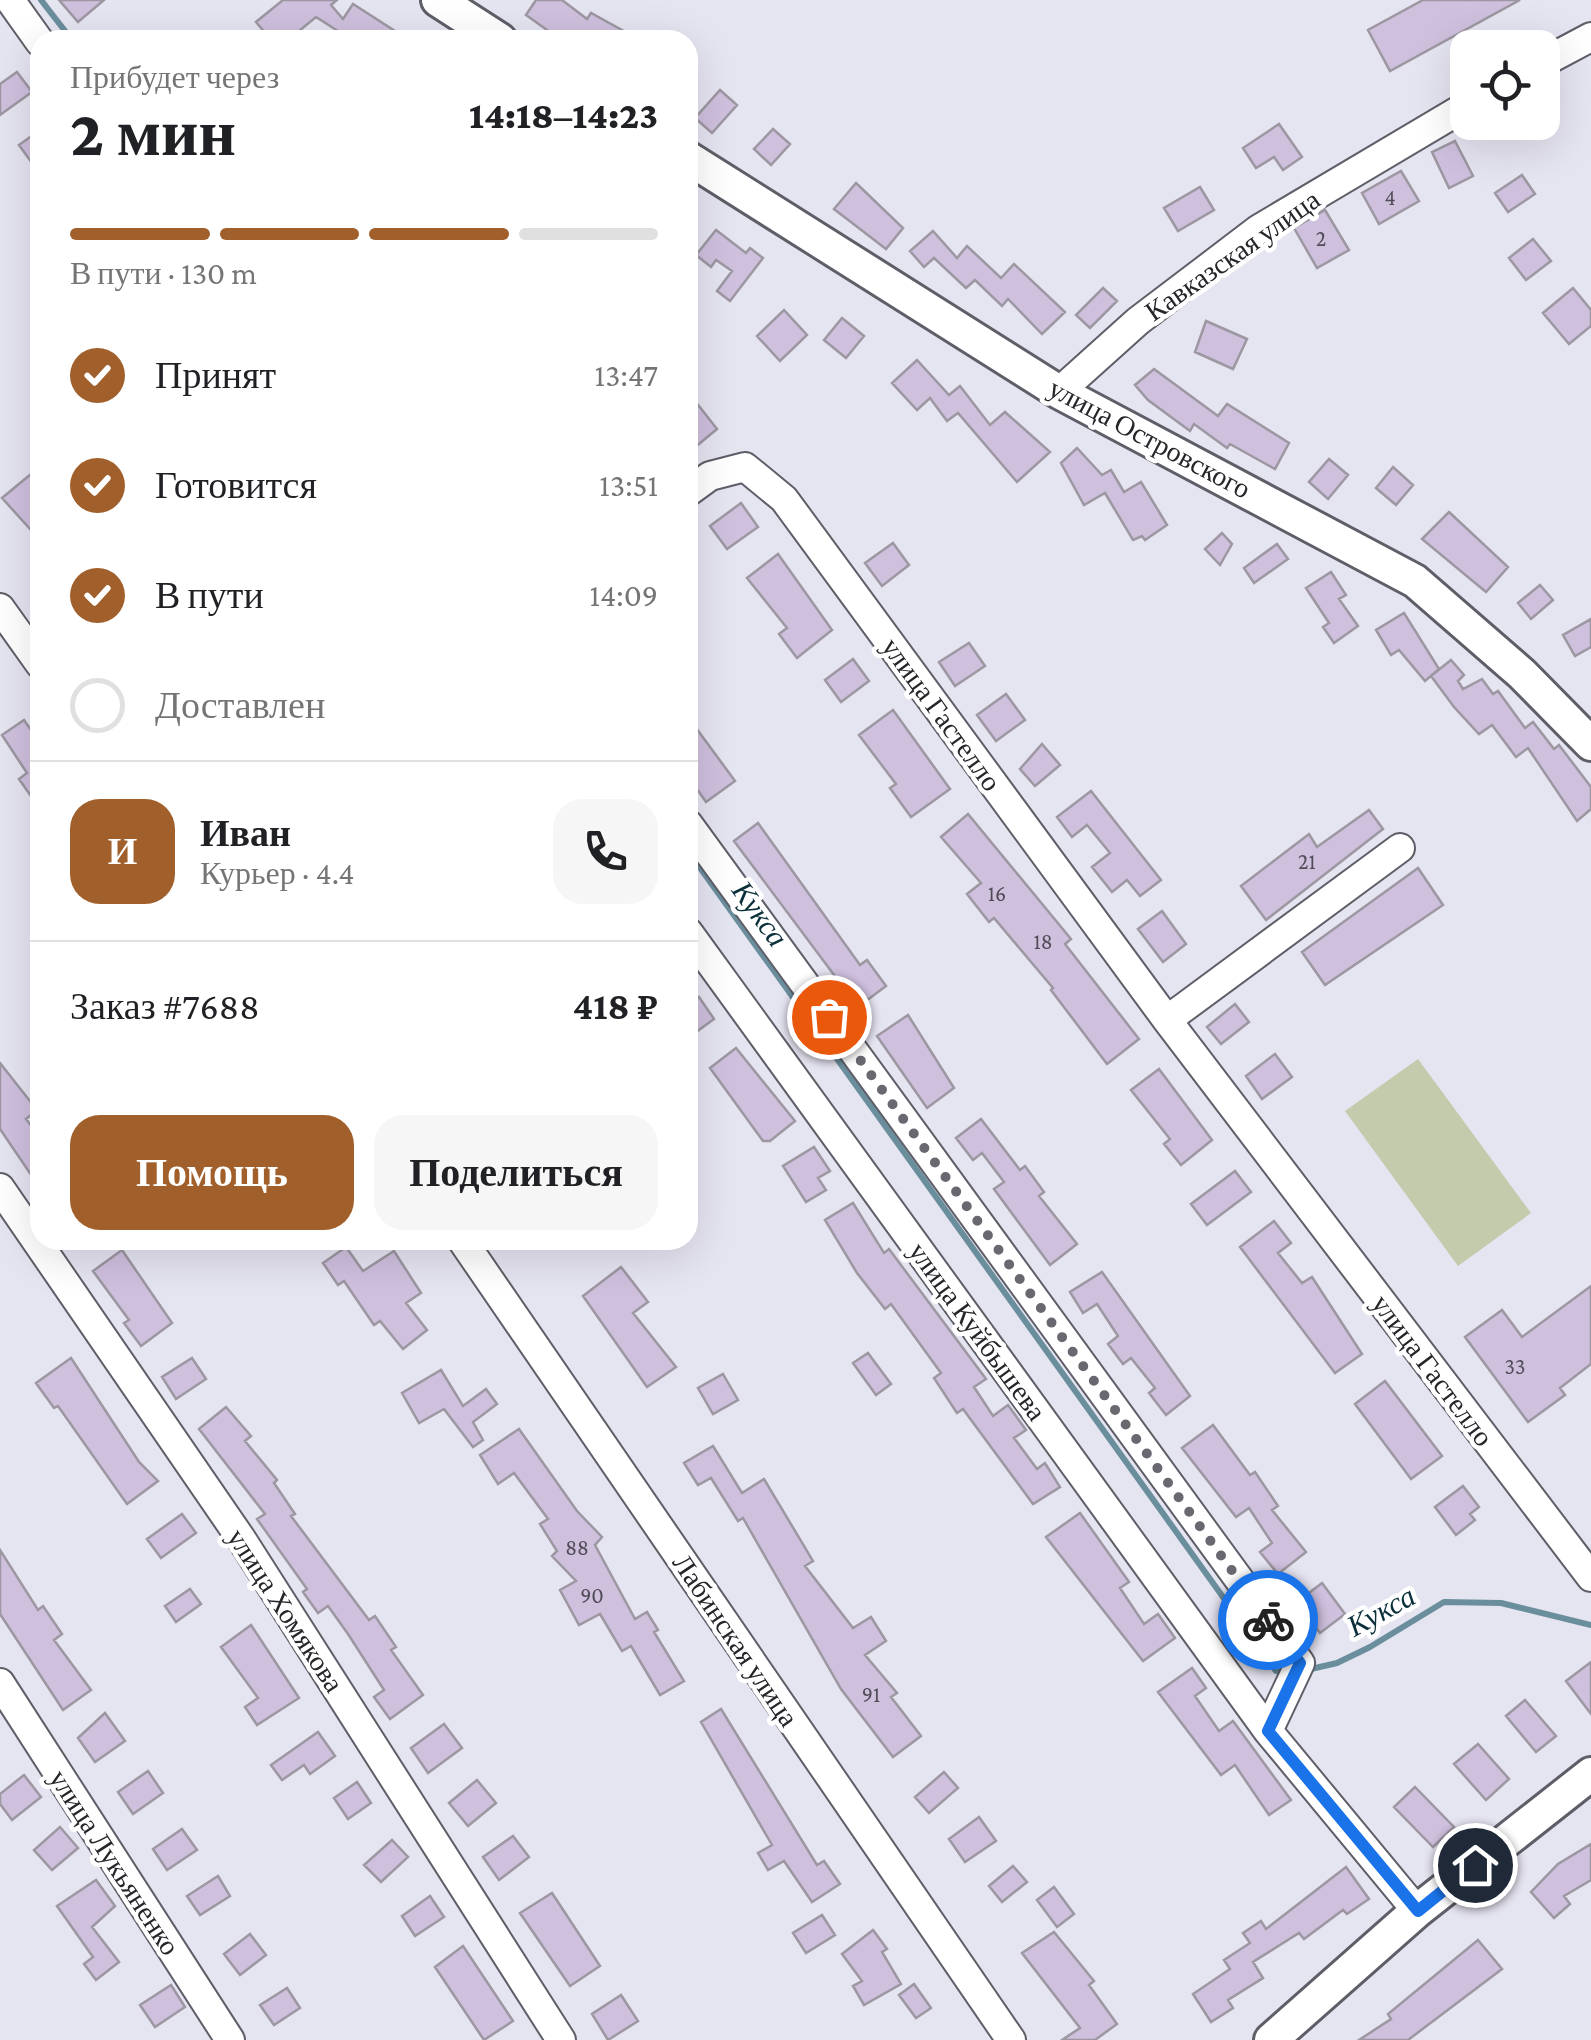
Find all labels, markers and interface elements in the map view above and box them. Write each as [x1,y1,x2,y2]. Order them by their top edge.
map controls [1450,30,1560,140]
button: locate [1450,30,1560,140]
text: Прибудет через [70,59,279,95]
text: 14:18–14:23 [469,94,658,136]
text: 2 мин [70,97,236,169]
street label: Кавказская улица [1139,183,1326,327]
house number: 4 [1384,185,1396,210]
house number: 2 [1316,226,1326,251]
text: В пути · 130 m [70,255,257,291]
icon: check [70,348,125,403]
text: Принят [155,354,276,396]
text: 13:47 [595,357,658,393]
street label: улица Островского [1044,372,1256,505]
icon: check [70,458,125,513]
text: Готовится [155,464,317,506]
text: 13:51 [599,467,658,503]
icon: check [70,568,125,623]
text: В пути [155,574,264,616]
text: 14:09 [589,577,658,613]
street label: улица Гастелло [876,632,1007,797]
text: Доставлен [155,684,325,726]
button: phone [553,799,658,904]
text: Иван [200,812,291,854]
text: И [108,830,137,872]
house number: 21 [1298,849,1316,874]
text: Курьер · 4.4 [200,855,355,891]
water label: Кукса [725,874,795,953]
house number: 16 [988,881,1006,906]
house number: 18 [1033,929,1053,954]
pin [787,975,872,1060]
text: Заказ #7688 [70,985,260,1027]
text: 418 ₽ [573,985,658,1027]
icon: bag [802,990,857,1045]
button: Помощь [70,1115,354,1230]
button: Поделиться [374,1115,658,1230]
street label: улица Куйбышева [903,1236,1053,1427]
street label: улица Гастелло [1366,1289,1500,1452]
house number: 33 [1505,1354,1525,1379]
street label: улица Хомякова [221,1523,350,1698]
house number: 88 [565,1535,589,1560]
street label: Лабинская улица [667,1548,805,1733]
courier [1218,1570,1318,1670]
water label: Кукса [1340,1579,1420,1643]
house number: 90 [580,1583,604,1608]
icon: bike [1241,1593,1296,1648]
house number: 91 [862,1682,880,1707]
street label: улица Лукьяненко [43,1764,186,1961]
pin [1433,1823,1518,1908]
icon: home [1448,1838,1503,1893]

